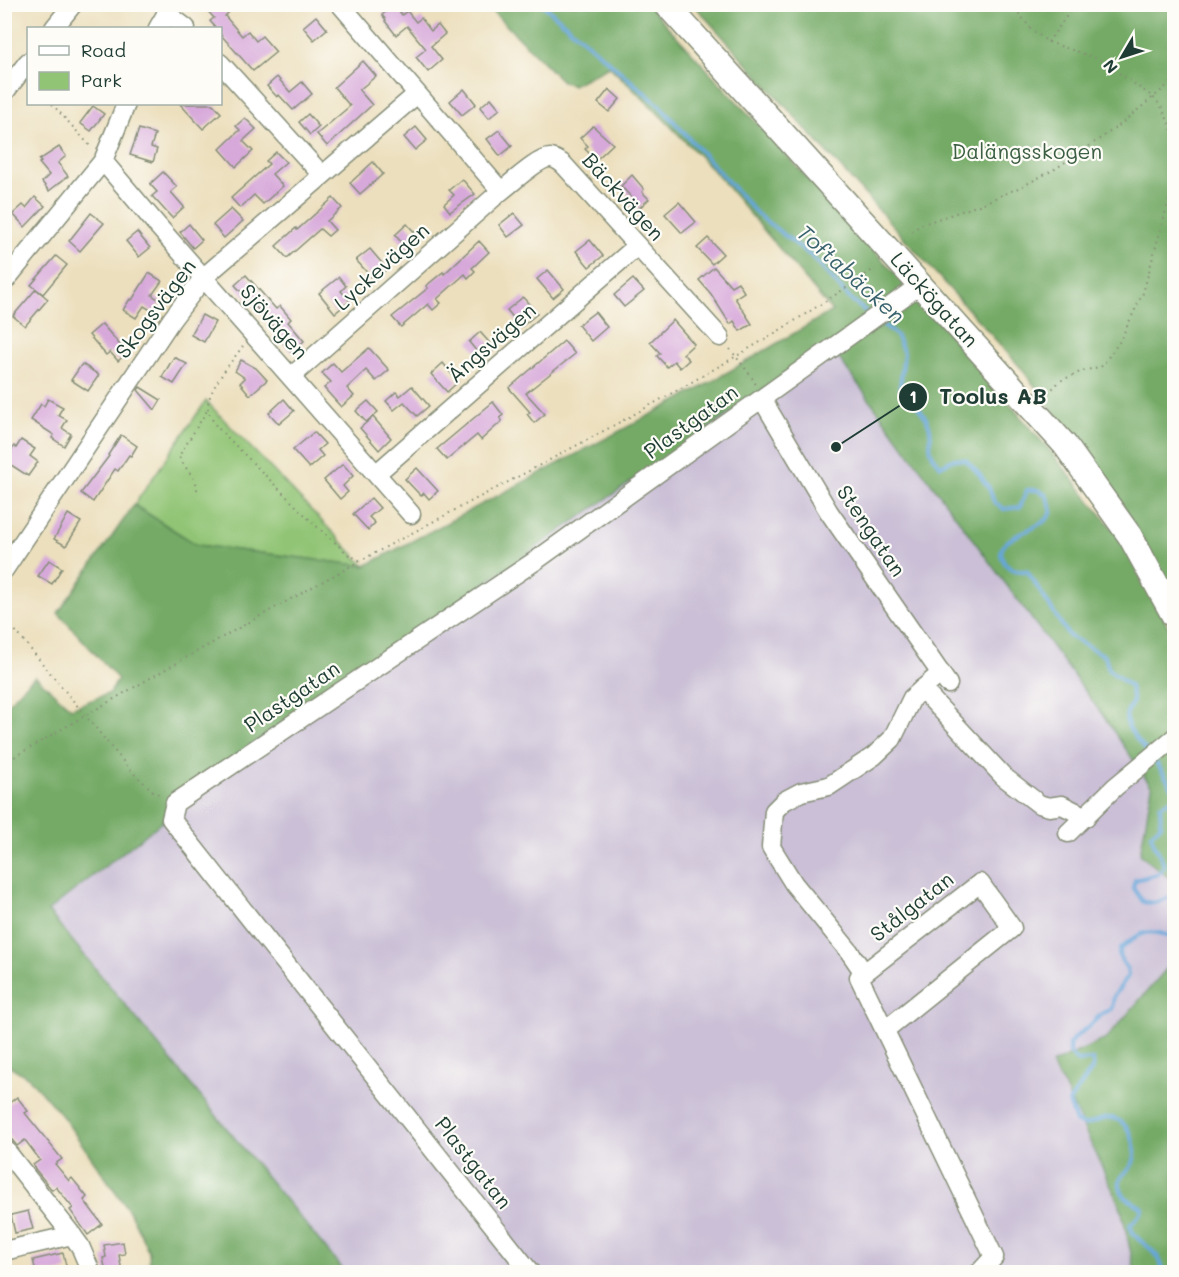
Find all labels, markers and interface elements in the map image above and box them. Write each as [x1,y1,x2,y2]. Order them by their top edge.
legend [27,27,222,105]
north arrow [1092,27,1152,87]
text: Road [81,38,126,62]
text: N [1098,55,1122,78]
text: Park [81,68,122,92]
park label: Dalängsskogen [952,137,1102,164]
street label: Bäckvägen [577,146,671,246]
street label: Lyckevägen [328,216,434,316]
water label: Toftabäcken [791,218,911,330]
street label: Läckögatan [885,246,985,352]
street label: Skogsvägen [109,253,201,363]
street label: Sjövägen [235,278,315,364]
street label: Ängsvägen [441,296,541,388]
callout: Toolus AB [898,377,1059,417]
street label: Plastgatan [638,378,742,464]
text: Toolus AB [939,381,1047,410]
text: 1 [909,384,917,408]
street label: Stengatan [832,479,913,581]
street label: Plastgatan [238,654,344,738]
street label: Stålgatan [864,865,958,947]
street label: Plastgatan [430,1110,519,1214]

